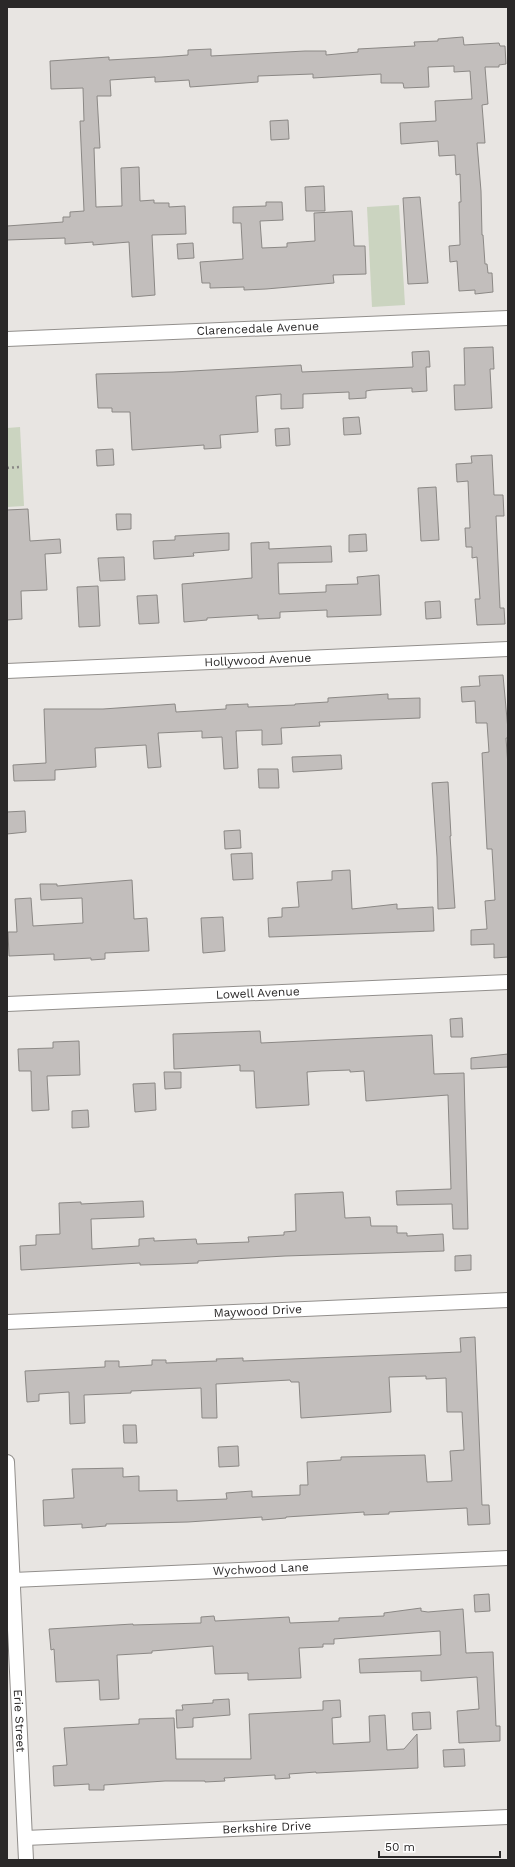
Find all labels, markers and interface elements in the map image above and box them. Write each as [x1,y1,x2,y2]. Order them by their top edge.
street label: Clarencedale Avenue [196,319,319,338]
street label: Hollywood Avenue [204,651,312,669]
street label: Lowell Avenue [216,984,300,1002]
street label: Maywood Drive [213,1302,302,1320]
street label: Wychwood Lane [212,1560,309,1578]
street label: Erie Street [11,1689,28,1752]
street label: Berkshire Drive [222,1819,312,1836]
scale bar [379,1833,500,1859]
text: 50 m [385,1840,415,1854]

